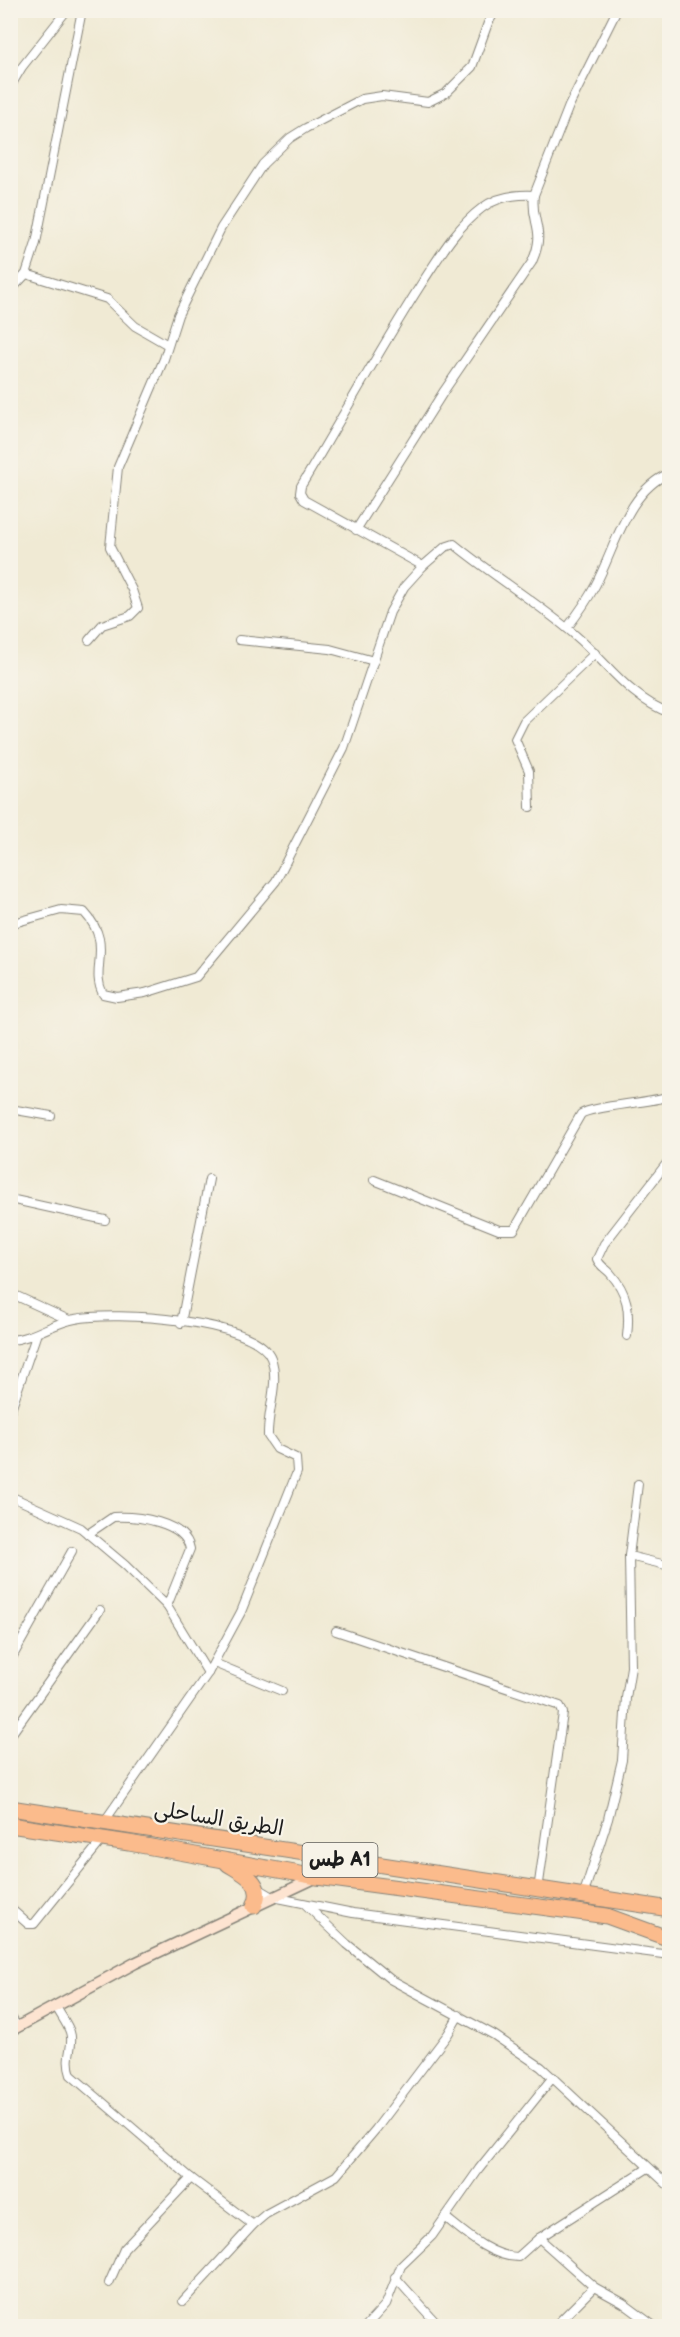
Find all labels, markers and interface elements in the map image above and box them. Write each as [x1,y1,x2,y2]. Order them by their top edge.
street label: الطريق الساحلى [152,1796,285,1843]
road number: طس A1 [302,1843,378,1877]

